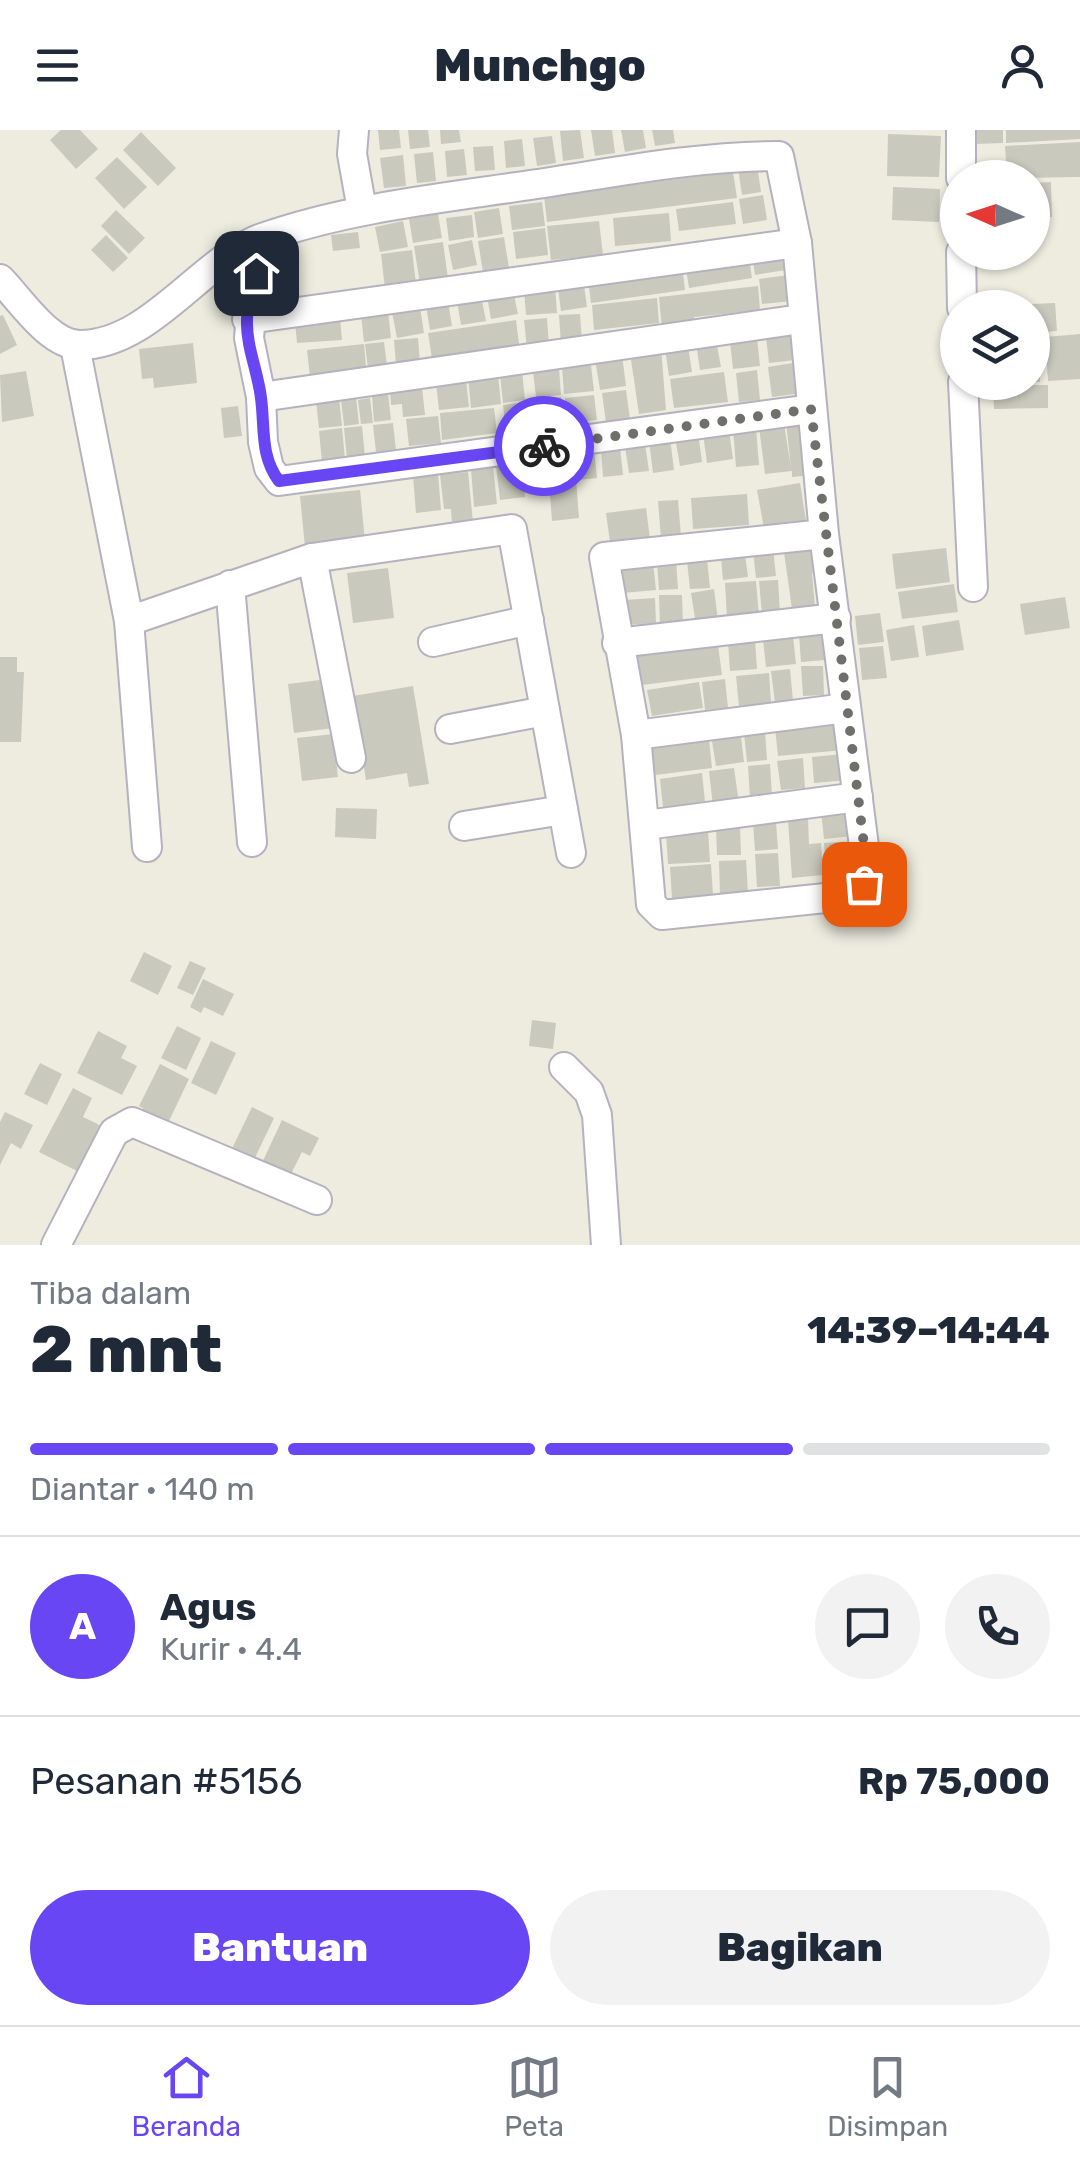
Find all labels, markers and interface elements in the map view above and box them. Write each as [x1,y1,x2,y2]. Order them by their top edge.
icon: menu [30,38,85,93]
icon: person [995,38,1050,93]
text: Munchgo [434,39,646,92]
north arrow [940,160,1050,270]
map controls [940,160,1050,400]
pin [214,231,299,316]
icon: home [229,246,284,301]
button: layers [940,290,1050,400]
courier [494,396,594,496]
icon: bike [517,419,572,474]
pin [822,842,907,927]
icon: bag [837,857,892,912]
text: Tiba dalam [30,1274,191,1312]
text: 14:39–14:44 [807,1307,1050,1353]
text: 2 mnt [30,1311,222,1388]
text: Diantar · 140 m [30,1470,255,1508]
button: chat [815,1574,920,1679]
button: phone [945,1574,1050,1679]
text: Agus [160,1584,256,1630]
text: A [69,1603,96,1649]
text: Kurir · 4.4 [160,1630,302,1668]
text: Pesanan #5156 [30,1758,302,1804]
text: Rp 75,000 [858,1758,1050,1804]
button: Bantuan [30,1890,530,2005]
button: Bagikan [550,1890,1050,2005]
tab: Beranda [132,2050,241,2143]
tab: Peta [504,2050,564,2143]
tab: Disimpan [827,2050,948,2143]

